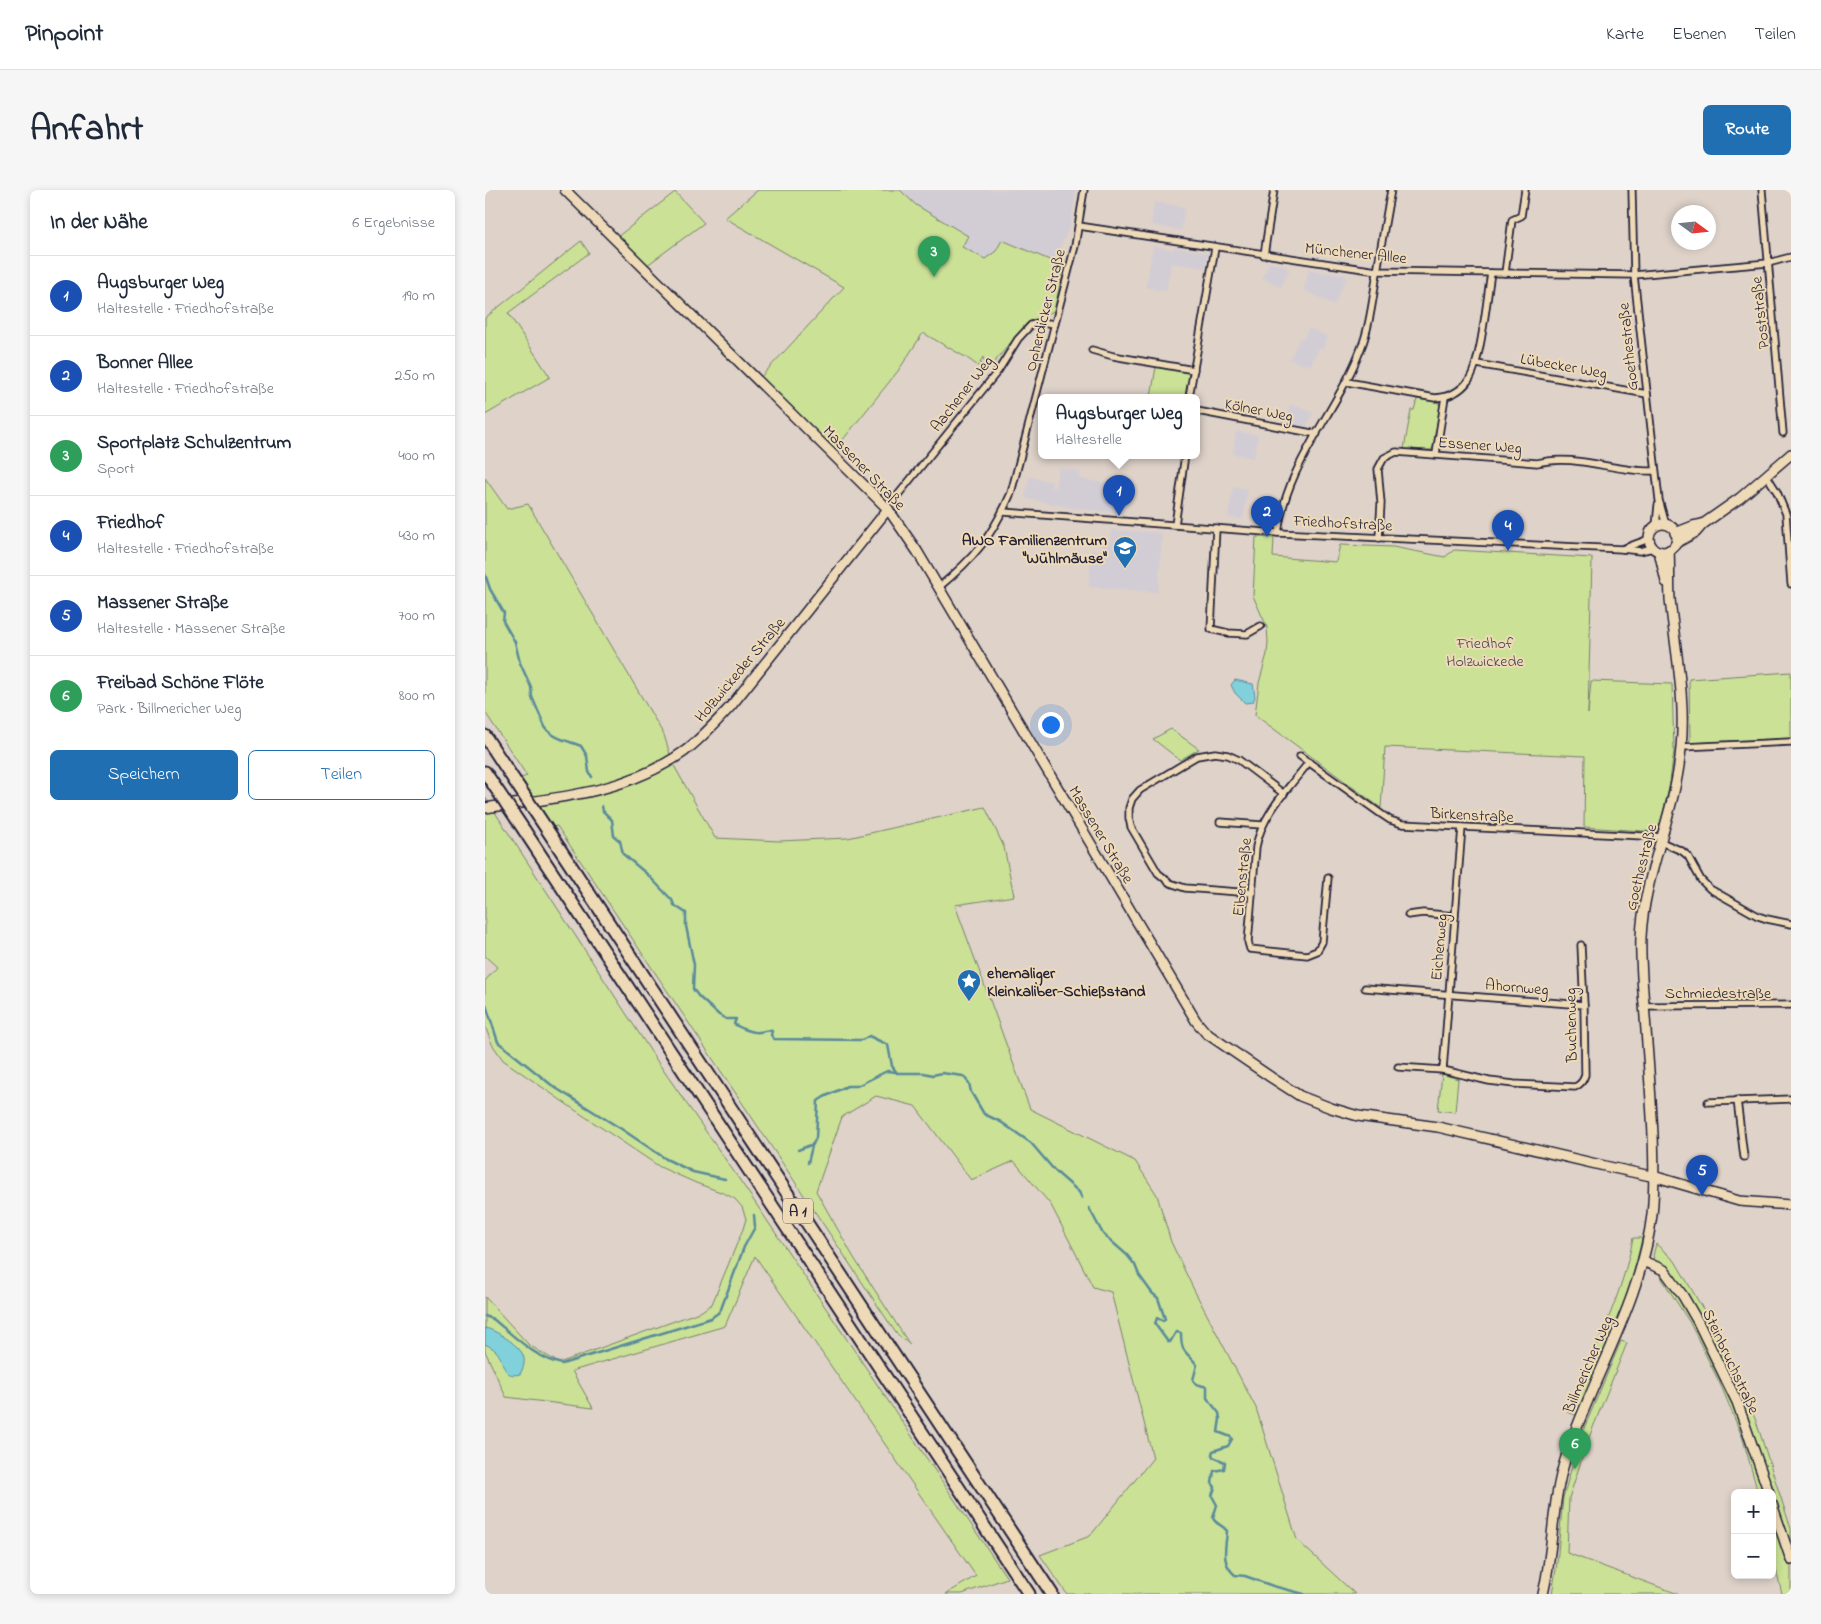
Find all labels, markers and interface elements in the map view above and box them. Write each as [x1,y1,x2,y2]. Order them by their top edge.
text: Pinpoint [25,17,103,52]
text: Karte [1606,22,1644,48]
text: Ebenen [1672,22,1726,48]
text: Teilen [1754,22,1796,48]
text: Anfahrt [30,105,143,156]
button: Route [1703,105,1791,155]
north arrow [1671,205,1716,250]
text: In der Nähe [50,208,148,238]
text: 6 Ergebnisse [352,211,435,235]
pin: 3 [918,236,950,277]
street label: Münchener Allee [1304,237,1409,271]
street label: Opherdicker Straße [1019,246,1073,374]
text: Augsburger Weg [97,270,224,297]
street label: Poststraße [1745,275,1777,350]
text: 1 [63,284,69,308]
text: 190 m [402,284,435,308]
text: Haltestelle · Friedhofstraße [97,297,274,321]
street label: Goethestraße [1612,301,1646,392]
street label: Lübecker Weg [1518,348,1609,386]
text: Bonner Allee [97,350,193,377]
street label: Aachener Weg [925,351,1000,438]
text: 2 [62,364,70,388]
text: 250 m [395,364,435,388]
text: Haltestelle · Friedhofstraße [97,377,274,401]
street label: Kölner Weg [1222,393,1295,429]
popup [1038,394,1200,459]
text: Augsburger Weg [1056,401,1182,428]
street label: Massener Straße [817,420,911,517]
text: Haltestelle [1056,428,1122,452]
text: Sportplatz Schulzentrum [97,430,291,457]
street label: Essener Weg [1437,431,1523,461]
text: 3 [63,444,69,468]
text: 400 m [398,444,435,468]
text: Sport [97,457,135,481]
pin: 1 [1103,475,1135,516]
pin: 2 [1251,496,1283,537]
street label: Friedhofstraße [1292,509,1394,539]
text: Friedhof [97,510,164,537]
pin: 4 [1492,510,1524,551]
text: 4 [63,524,69,548]
text: 430 m [398,524,435,548]
place label: AWO Familienzentrum "Wühlmäuse" [962,529,1108,571]
school or university icon: AWO Familienzentrum "Wühlmäuse" [1112,535,1138,569]
text: Haltestelle · Friedhofstraße [97,537,274,561]
text: Massener Straße [97,590,228,617]
text: 5 [61,604,71,628]
text: 700 m [398,604,435,628]
street label: Holzwickeder Straße [689,612,792,728]
text: Haltestelle · Massener Straße [97,617,285,641]
park label: Friedhof Holzwickede [1446,632,1524,674]
text: Freibad Schöne Flöte [97,670,264,697]
text: 6 [62,684,70,708]
text: 800 m [399,684,435,708]
text: Park · Billmericher Weg [97,697,241,721]
your location [1038,712,1064,738]
button: Speichern [50,750,238,800]
button: Teilen [248,750,435,800]
street label: Massener Straße [1062,781,1139,889]
street label: Birkenstraße [1429,802,1515,830]
street label: Goethestraße [1620,821,1664,913]
street label: Eibenstraße [1227,836,1259,918]
street label: Eichenweg [1425,913,1455,982]
place label: ehemaliger Kleinkaliber-Schießstand [987,962,1146,1004]
place icon: ehemaliger Kleinkaliber-Schießstand [956,968,982,1002]
street label: Ahornweg [1484,973,1550,1003]
street label: Schmiedestraße [1665,982,1772,1006]
street label: Buchenweg [1559,988,1585,1063]
pin: 5 [1686,1155,1718,1196]
road number: A 1 [783,1198,813,1224]
street label: Steinbruchstraße [1695,1305,1765,1419]
street label: Billmericher Weg [1557,1312,1620,1418]
pin: 6 [1559,1428,1591,1469]
map controls [1731,1489,1776,1579]
button: + [1731,1489,1776,1534]
button: − [1731,1534,1776,1579]

